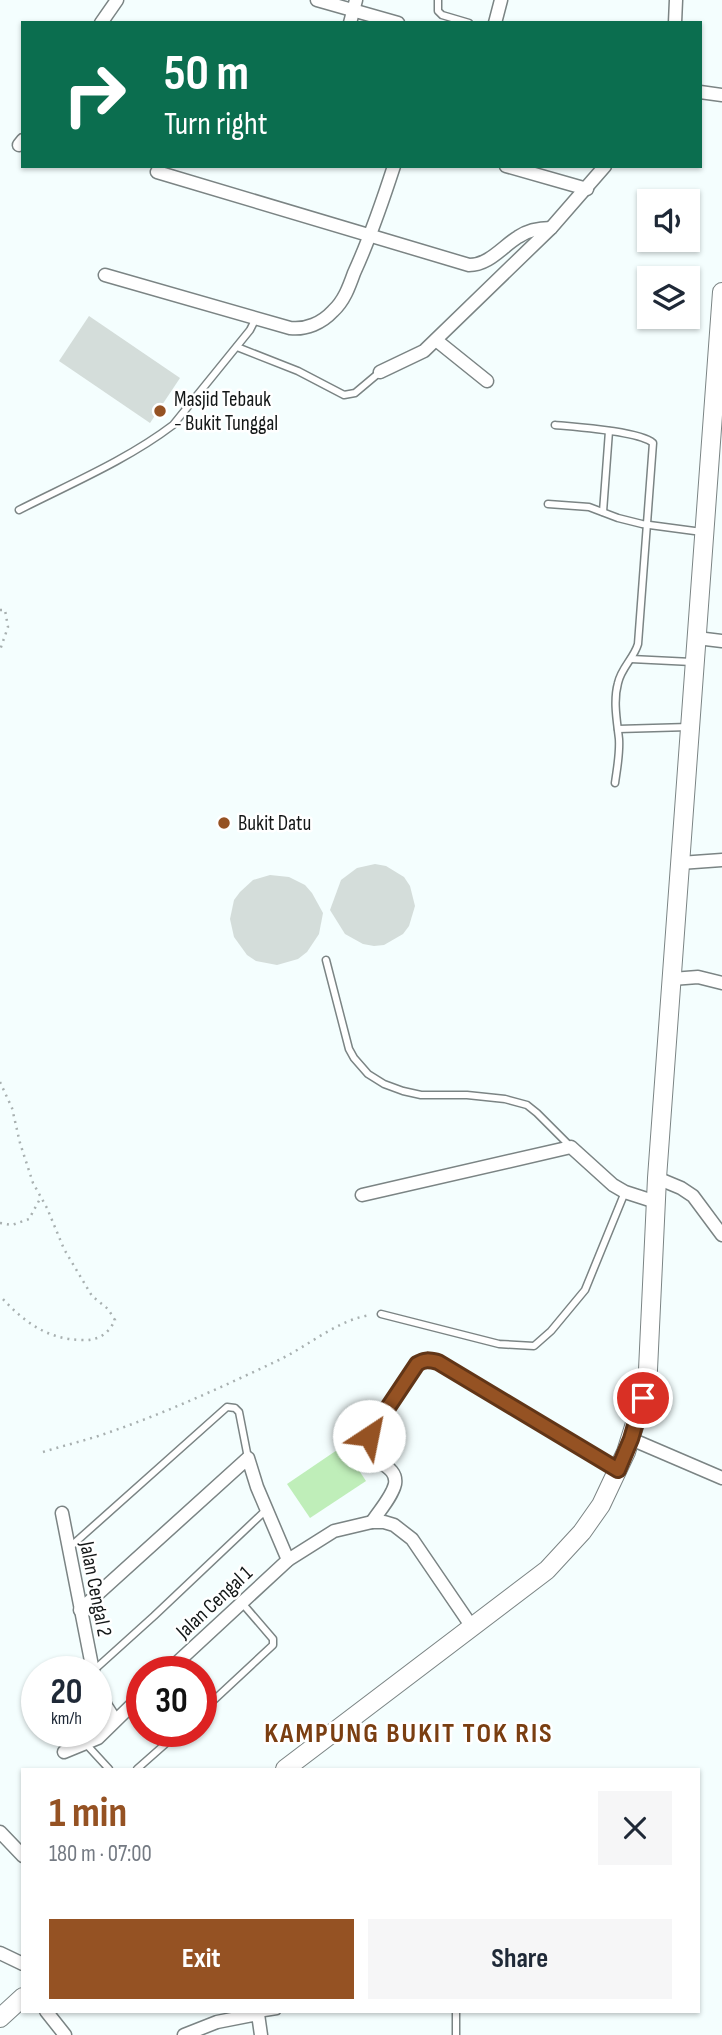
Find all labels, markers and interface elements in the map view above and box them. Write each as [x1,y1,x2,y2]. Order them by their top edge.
text: 50 m [164,45,249,104]
icon: right [49,49,140,140]
text: Turn right [164,105,268,144]
map controls [637,189,700,329]
button: sound [637,189,700,252]
button: layers [637,266,700,329]
place label: Masjid Tebauk - Bukit Tunggal [174,387,278,436]
marker: Masjid Tebauk - Bukit Tunggal [152,403,168,419]
place label: Bukit Datu [238,811,311,836]
marker: Bukit Datu [216,815,232,831]
pin [613,1368,673,1428]
icon: arrive [624,1379,662,1417]
position arrow [332,1399,406,1473]
street label: Jalan Cengal 2 [74,1538,117,1639]
street label: Jalan Cengal 1 [170,1560,258,1645]
speed limit sign: 30 [126,1656,217,1747]
text: 20 [51,1671,83,1714]
text: km/h [51,1708,82,1729]
district label: KAMPUNG BUKIT TOK RIS [264,1717,554,1750]
text: 1 min [49,1788,127,1839]
button: close [598,1791,672,1865]
text: 180 m · 07:00 [49,1840,152,1868]
button: Exit [49,1919,354,1999]
button: Share [368,1919,672,1999]

